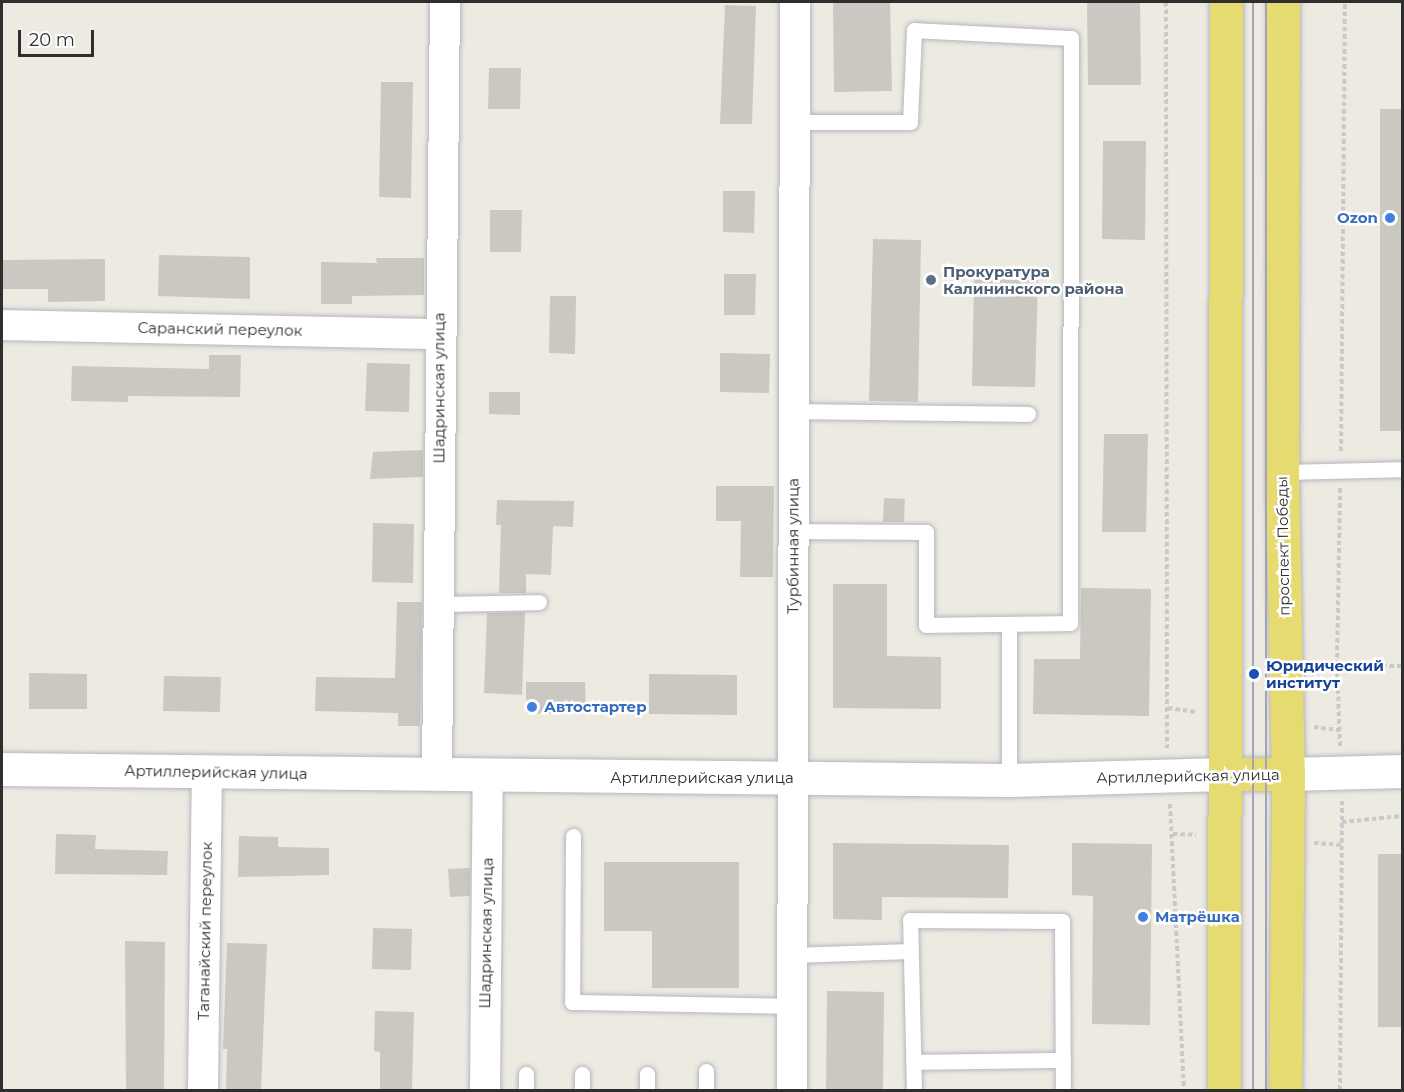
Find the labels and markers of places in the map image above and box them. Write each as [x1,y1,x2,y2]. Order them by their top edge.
place label: Ozon [1337,209,1378,227]
marker: Ozon [1383,211,1397,225]
place label: Прокуратура Калининского района [943,262,1124,297]
marker: Прокуратура Калининского района [924,273,938,287]
place label: Юридический институт [1266,656,1384,691]
marker: Юридический институт [1247,667,1261,681]
place label: Автостартер [544,698,647,716]
marker: Автостартер [525,700,539,714]
place label: Матрёшка [1155,908,1240,926]
marker: Матрёшка [1136,910,1150,924]

